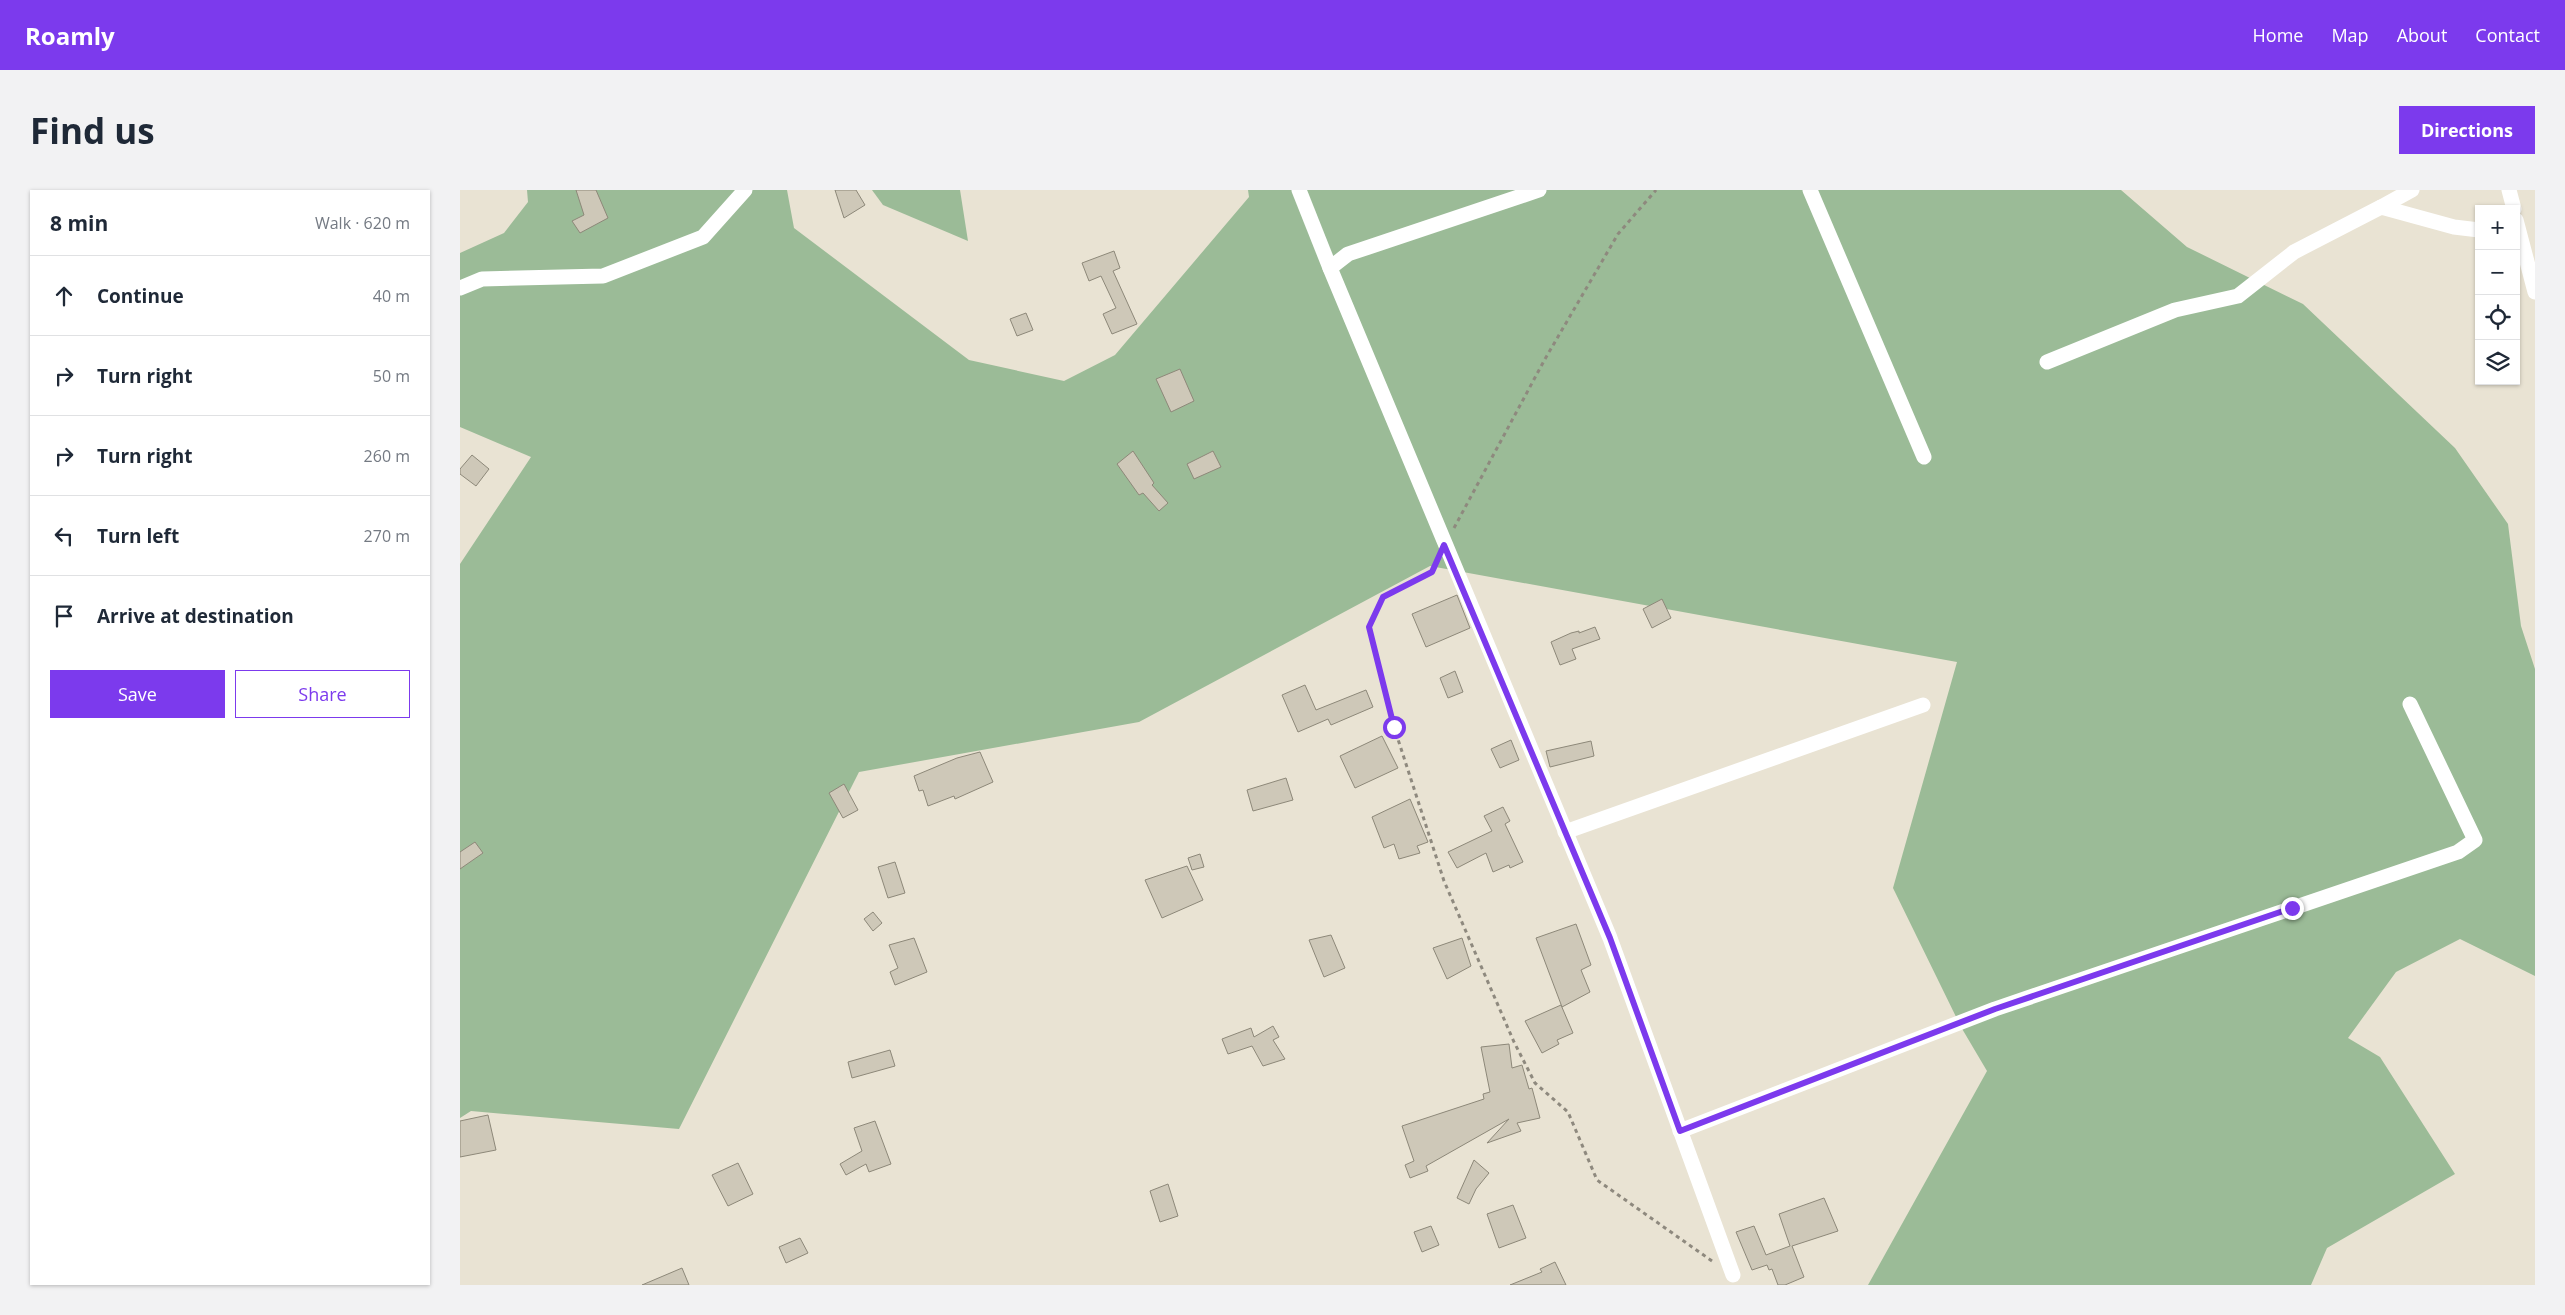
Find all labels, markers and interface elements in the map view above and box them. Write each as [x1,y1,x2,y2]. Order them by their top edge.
text: Roamly [25,19,115,52]
text: Home [2253,23,2303,47]
text: Map [2331,23,2369,47]
text: About [2397,23,2447,47]
text: Contact [2475,23,2540,47]
button: Directions [2399,106,2535,154]
text: Find us [30,107,155,154]
map controls [2475,205,2520,385]
button: + [2475,205,2520,250]
text: 8 min [50,209,108,237]
text: Walk · 620 m [315,212,410,234]
button: − [2475,250,2520,295]
icon: ahead [50,282,78,310]
text: Continue [97,283,184,309]
text: 40 m [373,285,410,307]
button: locate [2475,295,2520,340]
button: layers [2475,340,2520,385]
icon: right [50,362,78,390]
text: Turn right [97,363,192,389]
text: 50 m [373,365,410,387]
icon: right [50,442,78,470]
text: Turn right [97,443,192,469]
text: 260 m [364,445,410,467]
icon: left [50,522,78,550]
text: Turn left [97,523,179,549]
text: 270 m [364,525,410,547]
icon: arrive [50,602,78,630]
text: Arrive at destination [97,603,294,629]
button: Save [50,670,225,718]
button: Share [235,670,410,718]
route start [1383,716,1406,739]
route end [2281,897,2304,920]

